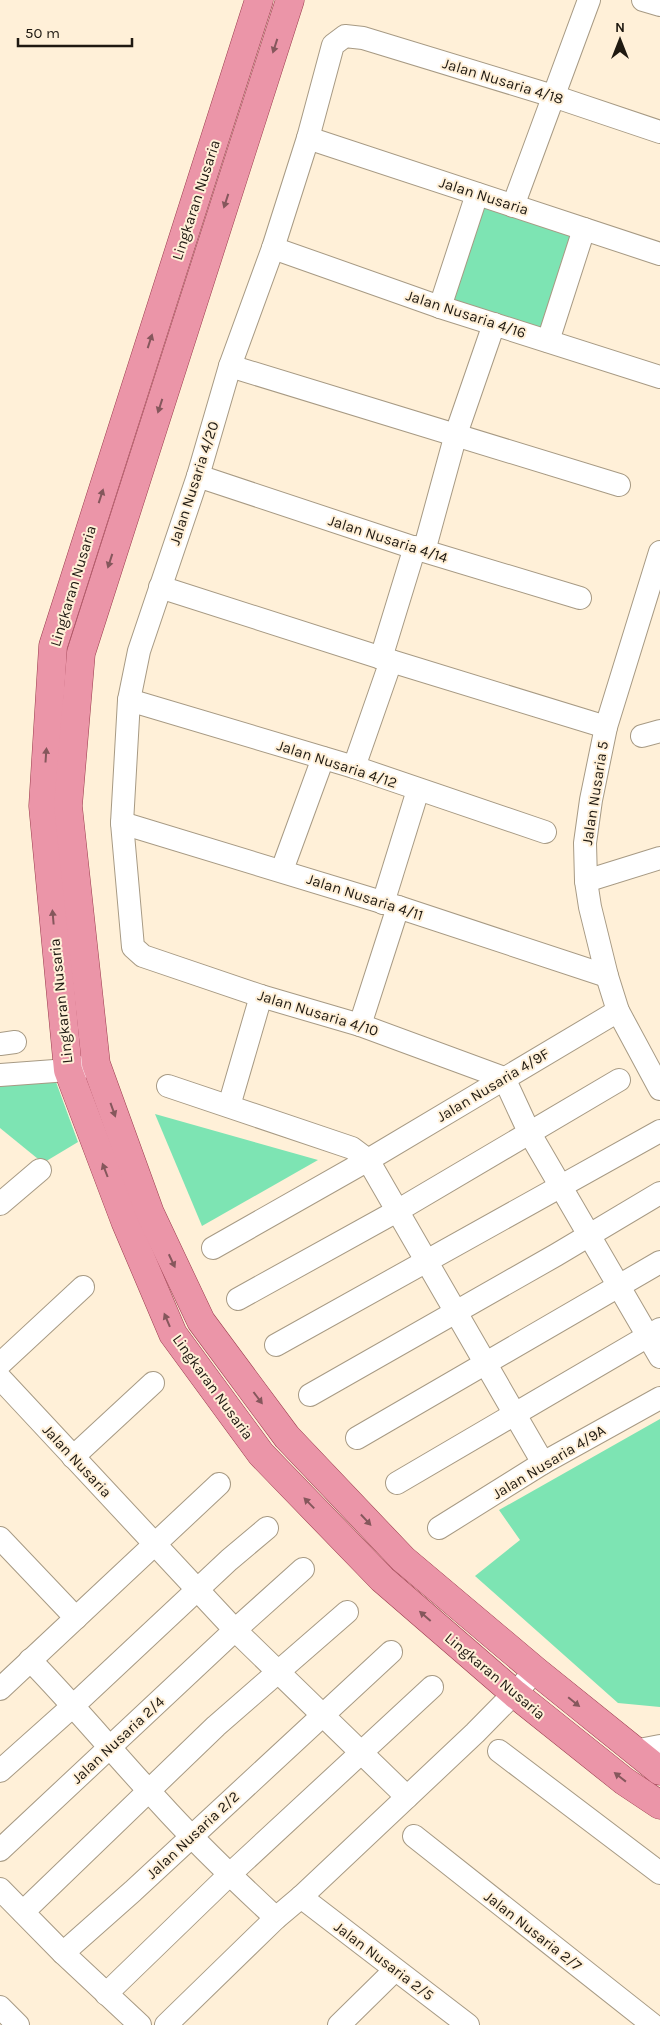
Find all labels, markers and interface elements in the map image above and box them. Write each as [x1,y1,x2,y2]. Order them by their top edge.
scale bar [18,15,131,47]
north arrow [595,15,645,65]
text: N [615,19,625,36]
text: 50 m [25,24,60,42]
one-way arrow [271,39,279,54]
street label: Jalan Nusaria 4/18 [440,54,566,108]
street label: Lingkaran Nusaria [168,137,224,263]
street label: Jalan Nusaria [437,173,531,219]
one-way arrow [221,194,229,209]
street label: Jalan Nusaria 4/16 [404,286,528,342]
one-way arrow [147,333,155,348]
one-way arrow [156,399,164,414]
street label: Jalan Nusaria 4/20 [166,419,223,547]
one-way arrow [98,488,105,503]
street label: Jalan Nusaria 4/14 [326,511,451,567]
street label: Lingkaran Nusaria [46,523,100,649]
one-way arrow [106,553,114,568]
street label: Jalan Nusaria 4/12 [275,736,399,792]
street label: Jalan Nusaria 5 [578,740,612,846]
one-way arrow [42,747,50,763]
street label: Jalan Nusaria 4/11 [305,870,425,924]
one-way arrow [49,909,57,925]
street label: Lingkaran Nusaria [45,938,77,1064]
street label: Jalan Nusaria 4/10 [255,986,381,1040]
street label: Jalan Nusaria 4/9F [434,1044,553,1126]
one-way arrow [109,1103,117,1118]
one-way arrow [101,1162,108,1177]
one-way arrow [169,1254,177,1268]
one-way arrow [163,1313,171,1327]
street label: Lingkaran Nusaria [169,1331,257,1443]
one-way arrow [253,1391,263,1405]
street label: Jalan Nusaria [39,1421,115,1501]
street label: Jalan Nusaria 4/9A [489,1421,609,1503]
one-way arrow [303,1497,315,1509]
one-way arrow [360,1513,372,1525]
one-way arrow [419,1611,432,1622]
street label: Lingkaran Nusaria [441,1629,549,1723]
street label: Jalan Nusaria 2/4 [68,1692,169,1788]
one-way arrow [567,1696,580,1707]
one-way arrow [613,1772,626,1783]
street label: Jalan Nusaria 2/2 [143,1787,243,1883]
street label: Jalan Nusaria 2/7 [481,1887,585,1975]
street label: Jalan Nusaria 2/5 [331,1918,437,2004]

